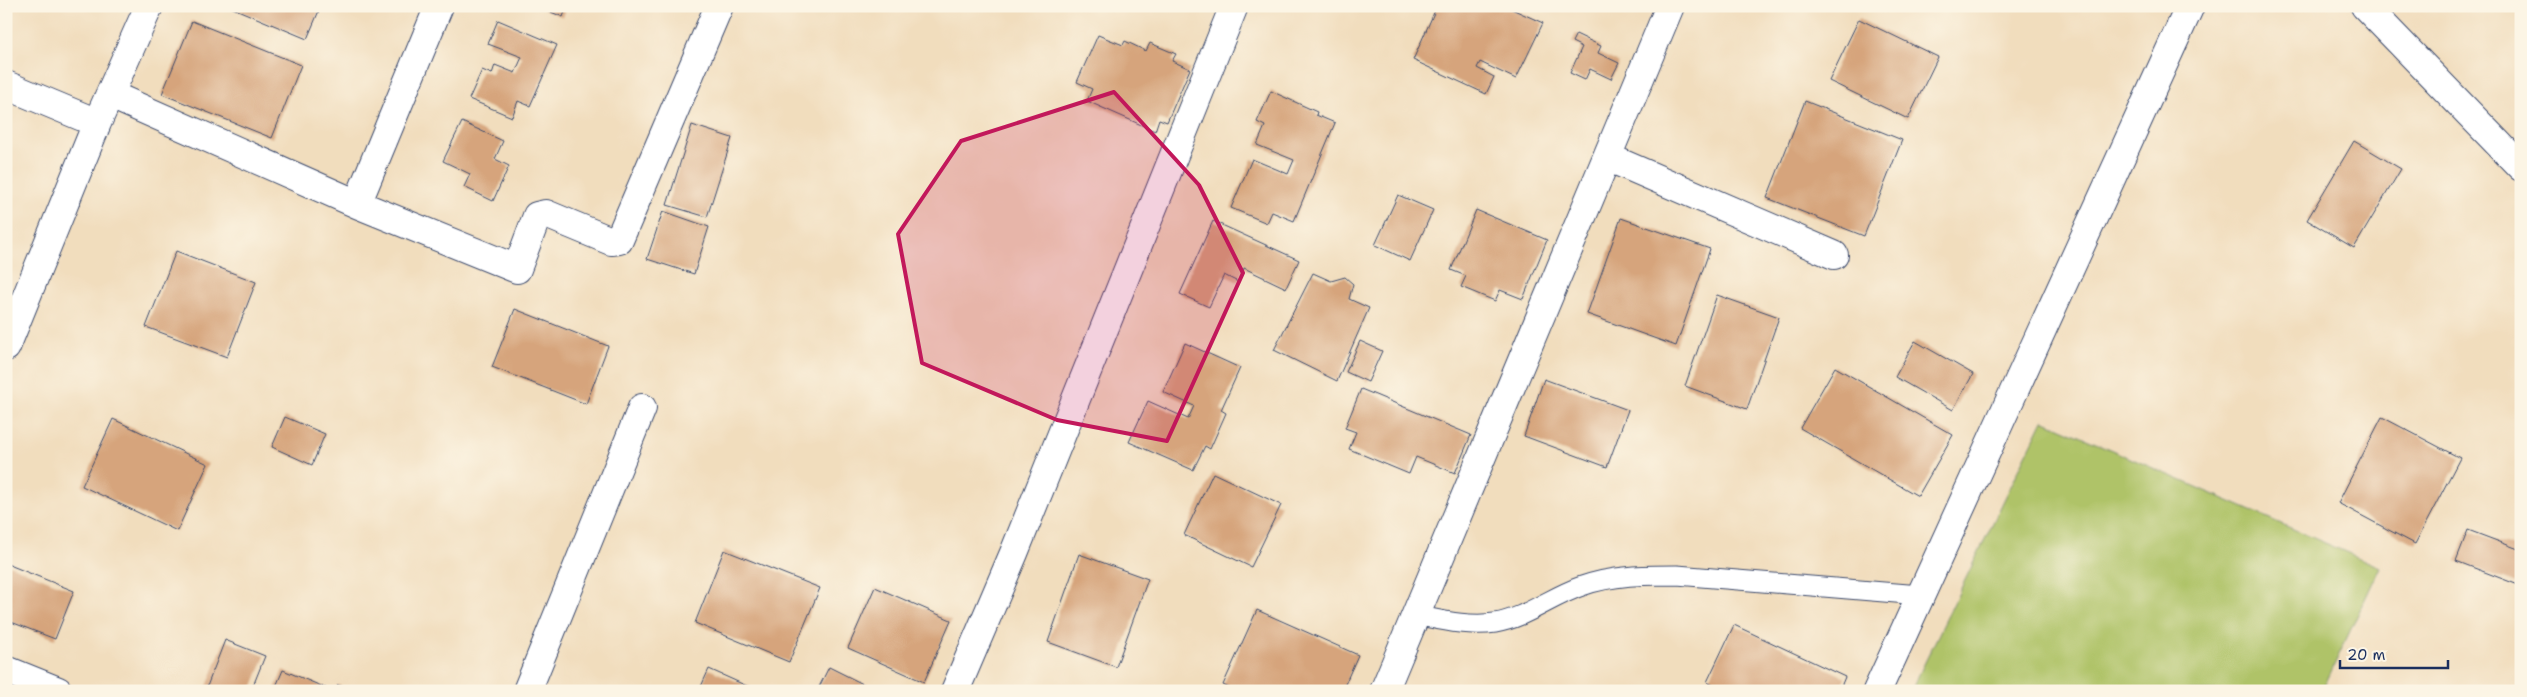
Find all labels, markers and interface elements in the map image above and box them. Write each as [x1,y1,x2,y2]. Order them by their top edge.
scale bar [2340,637,2447,669]
text: 20 m [2347,645,2386,665]

